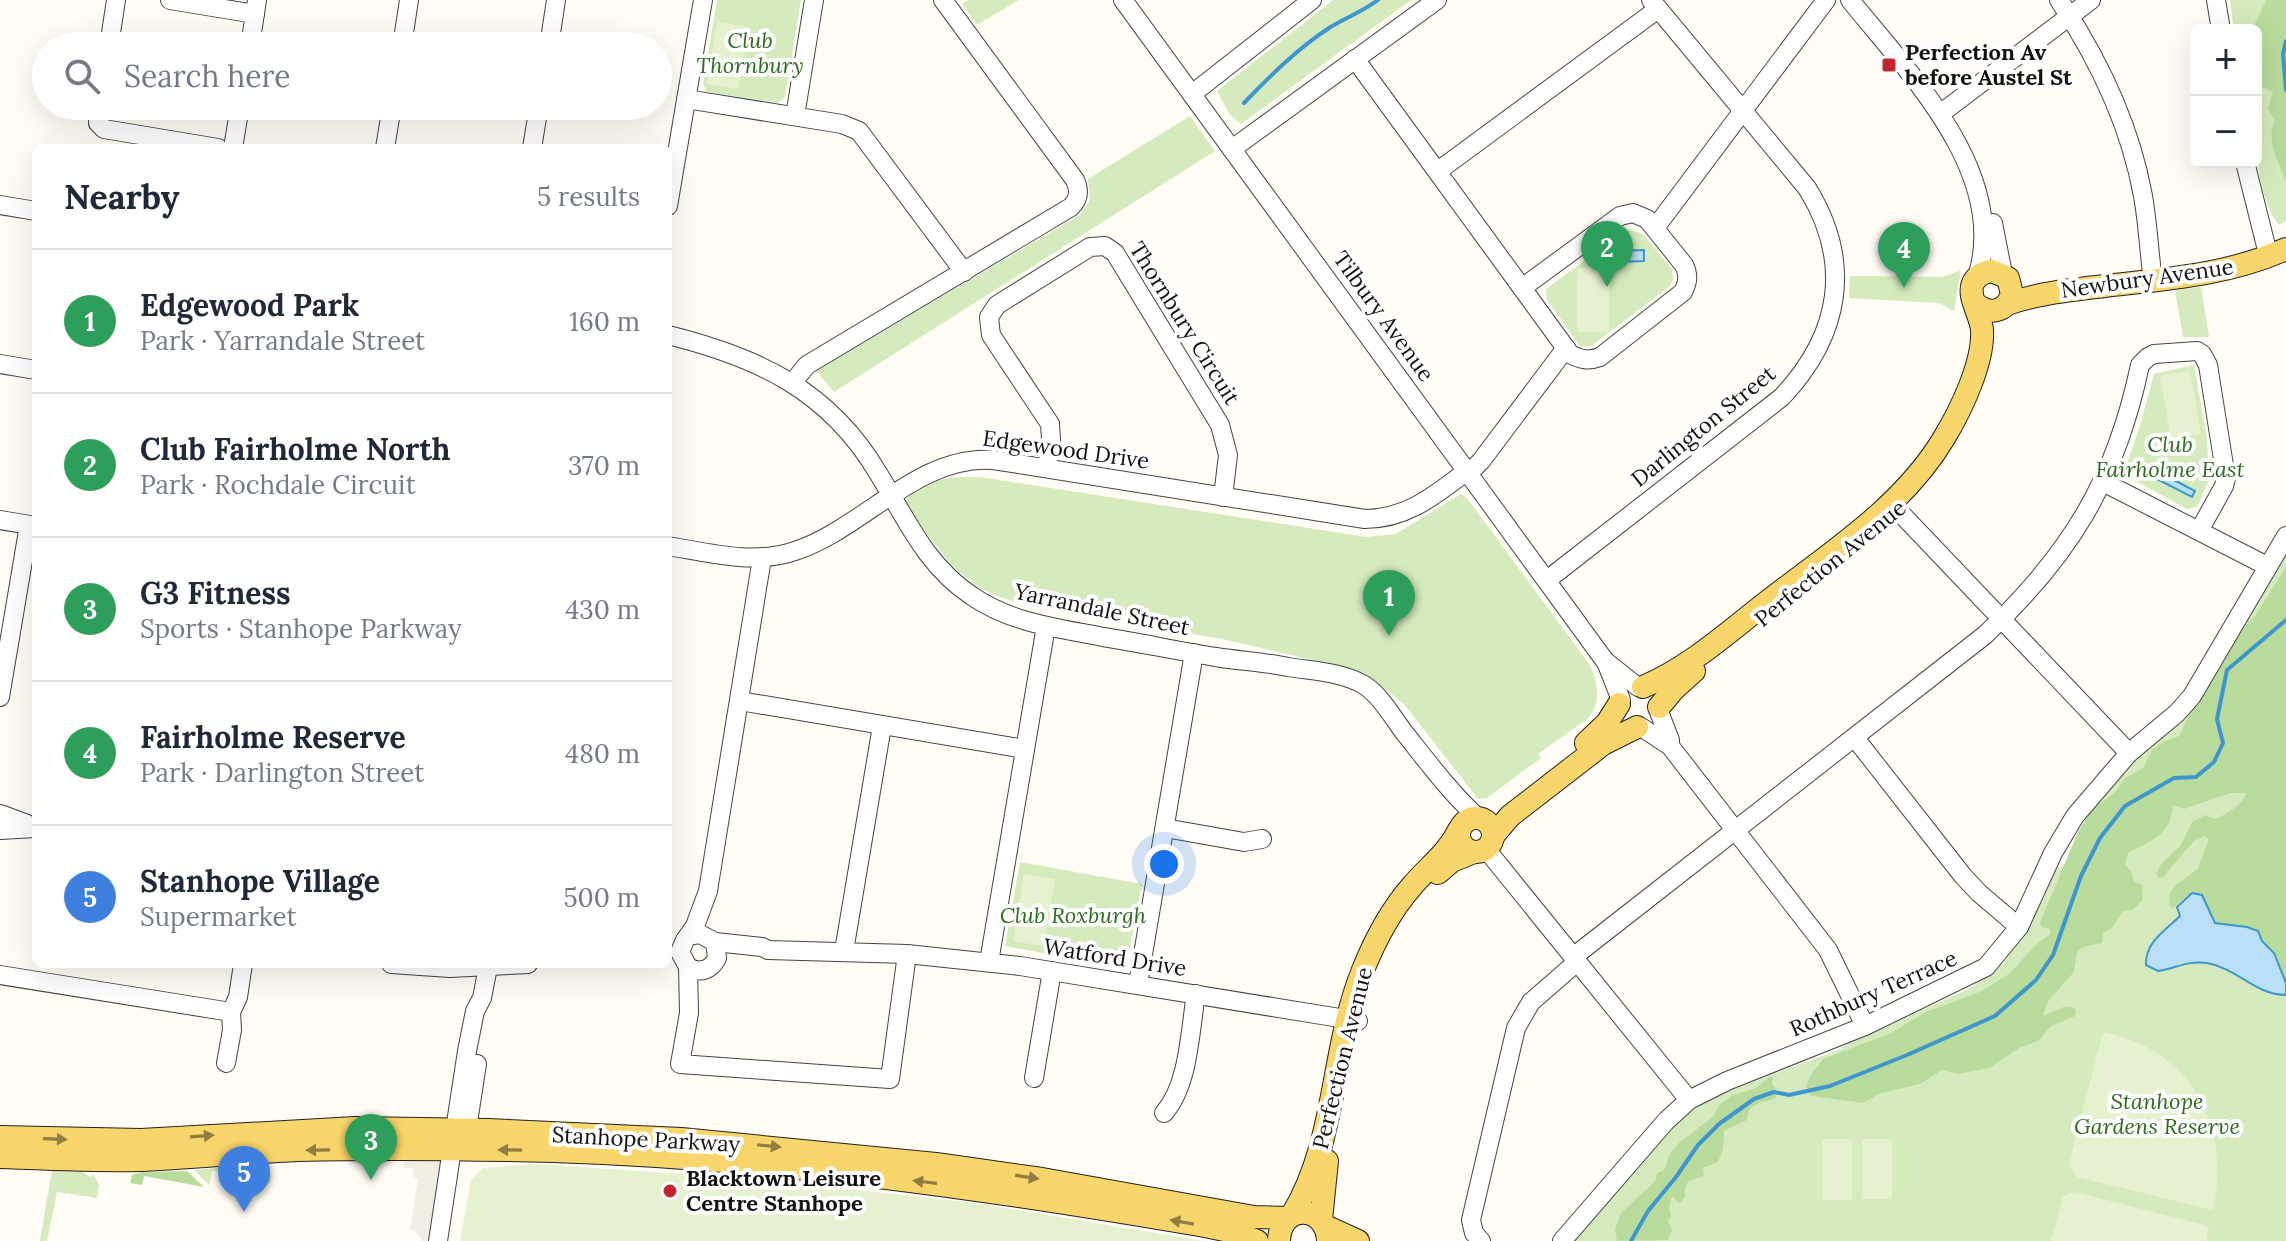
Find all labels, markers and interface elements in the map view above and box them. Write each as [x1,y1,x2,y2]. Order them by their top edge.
map controls [2190,24,2262,168]
button: + [2190,24,2262,96]
park label: Club Thornbury [696,26,804,79]
search box [32,32,672,120]
place label: Perfection Av before Austel St [1904,38,2073,91]
icon: search [60,54,104,98]
marker: Perfection Av before Austel St [1880,56,1898,74]
text: Search here [124,57,291,95]
button: − [2190,96,2262,168]
text: Nearby [64,175,180,218]
text: 5 results [537,180,640,213]
pin: 2 [1581,221,1633,287]
pin: 4 [1878,222,1930,288]
street label: Thornbury Circuit [1124,236,1247,410]
street label: Tilbury Avenue [1327,245,1441,387]
street label: Newbury Avenue [2059,252,2235,304]
text: Edgewood Park [140,286,359,324]
text: 1 [85,305,95,338]
text: 160 m [569,305,640,338]
text: Park · Yarrandale Street [140,324,425,357]
street label: Darlington Street [1625,359,1781,493]
street label: Edgewood Drive [981,423,1151,475]
text: Club Fairholme North [140,430,450,468]
park label: Club Fairholme East [2095,430,2245,483]
text: 2 [83,449,97,482]
text: 370 m [568,449,640,482]
text: Park · Rochdale Circuit [140,468,416,501]
street label: Perfection Avenue [1749,493,1911,633]
pin: 1 [1363,570,1415,636]
text: G3 Fitness [140,574,291,612]
street label: Yarrandale Street [1011,577,1193,641]
text: 3 [83,593,97,626]
text: 430 m [565,593,640,626]
text: Sports · Stanhope Parkway [140,612,462,645]
text: Fairholme Reserve [140,718,406,756]
text: 4 [83,737,97,770]
text: 480 m [565,737,640,770]
text: Park · Darlington Street [140,756,424,789]
your location [1144,844,1184,884]
text: Stanhope Village [140,862,380,900]
text: 5 [83,881,97,914]
text: 500 m [563,881,640,914]
text: Supermarket [140,900,297,933]
park label: Club Roxburgh [1000,901,1147,929]
street label: Watford Drive [1042,932,1189,982]
street label: Rothbury Terrace [1785,944,1961,1042]
street label: Perfection Avenue [1306,964,1378,1152]
park label: Stanhope Gardens Reserve [2074,1087,2240,1140]
pin: 3 [345,1114,397,1180]
street label: Stanhope Parkway [551,1120,741,1158]
one-way arrow [190,1129,215,1142]
one-way arrow [43,1133,68,1146]
one-way arrow [757,1140,782,1153]
one-way arrow [305,1144,330,1156]
one-way arrow [497,1144,522,1157]
pin: 5 [218,1146,270,1212]
place label: Blacktown Leisure Centre Stanhope [686,1164,881,1217]
one-way arrow [1015,1171,1040,1184]
one-way arrow [912,1175,937,1188]
marker: Blacktown Leisure Centre Stanhope [661,1182,679,1200]
one-way arrow [1169,1215,1194,1227]

